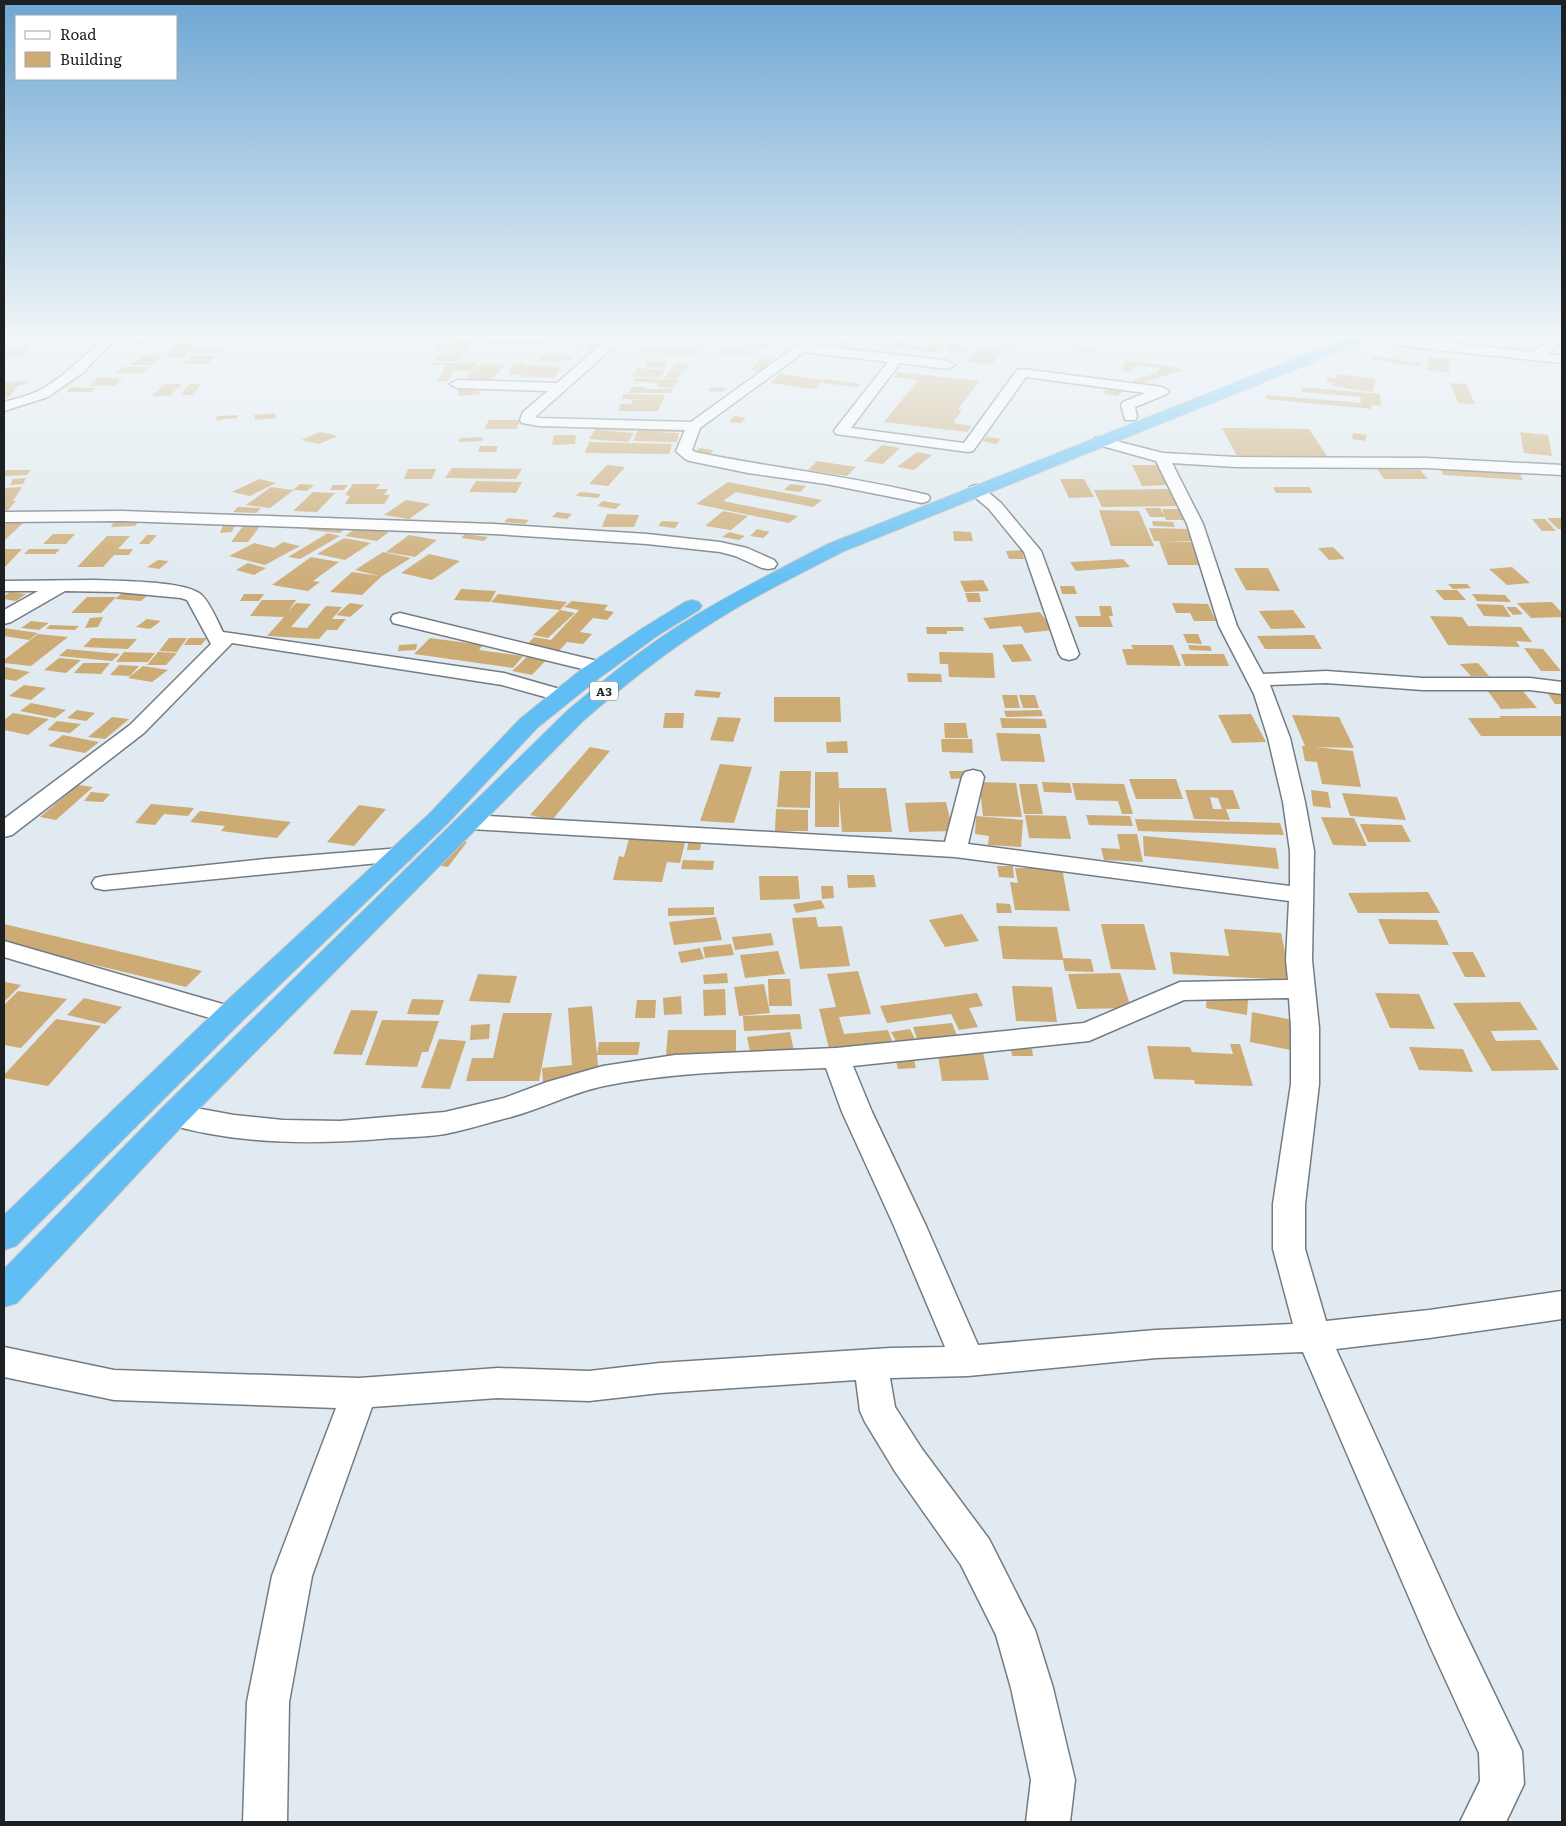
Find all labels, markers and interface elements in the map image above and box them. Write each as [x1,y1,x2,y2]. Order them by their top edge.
legend [15,15,178,80]
text: Road [60,22,96,45]
text: Building [60,47,122,70]
road number: A3 [590,681,618,700]

